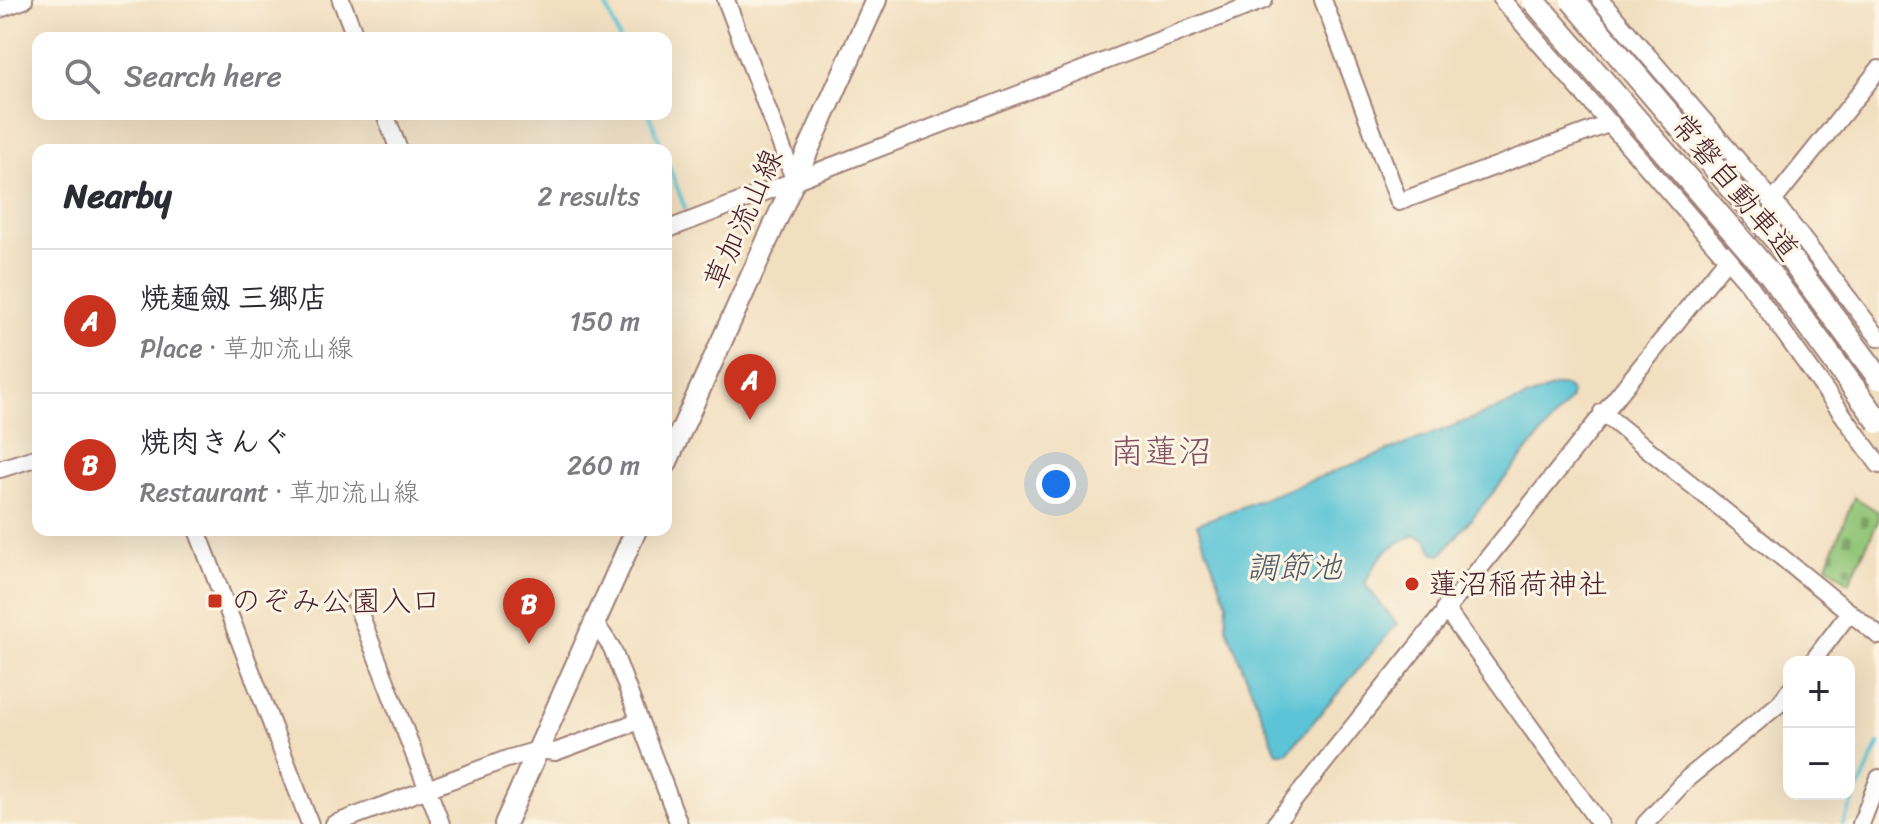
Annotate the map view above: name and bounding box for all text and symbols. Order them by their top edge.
search box [32,32,672,120]
text: Search here [124,49,282,103]
icon: search [60,54,104,98]
street label: 常磐自動車道 [1656,101,1814,273]
street label: 草加流山線 [688,140,798,298]
text: Nearby [64,166,172,226]
text: 2 results [538,173,640,219]
text: 焼麺劔 三郷店 [140,271,328,325]
text: A [81,298,99,344]
text: 150 m [570,298,640,344]
text: Place · 草加流山線 [140,325,353,371]
pin: A [724,354,776,420]
text: 焼肉きんぐ [140,415,290,469]
district label: 南蓮沼 [1110,422,1212,482]
text: B [82,442,98,488]
text: 260 m [567,442,640,488]
your location [1036,464,1076,504]
text: Restaurant · 草加流山線 [140,469,419,515]
water label: 調節池 [1246,539,1343,596]
place label: 蓮沼稲荷神社 [1428,557,1608,611]
place label: のぞみ公園入口 [231,574,441,628]
marker: 蓮沼稲荷神社 [1403,575,1421,593]
pin: B [503,578,555,644]
marker: のぞみ公園入口 [206,592,224,610]
map controls [1783,656,1855,800]
button: + [1783,656,1855,728]
button: − [1783,728,1855,800]

